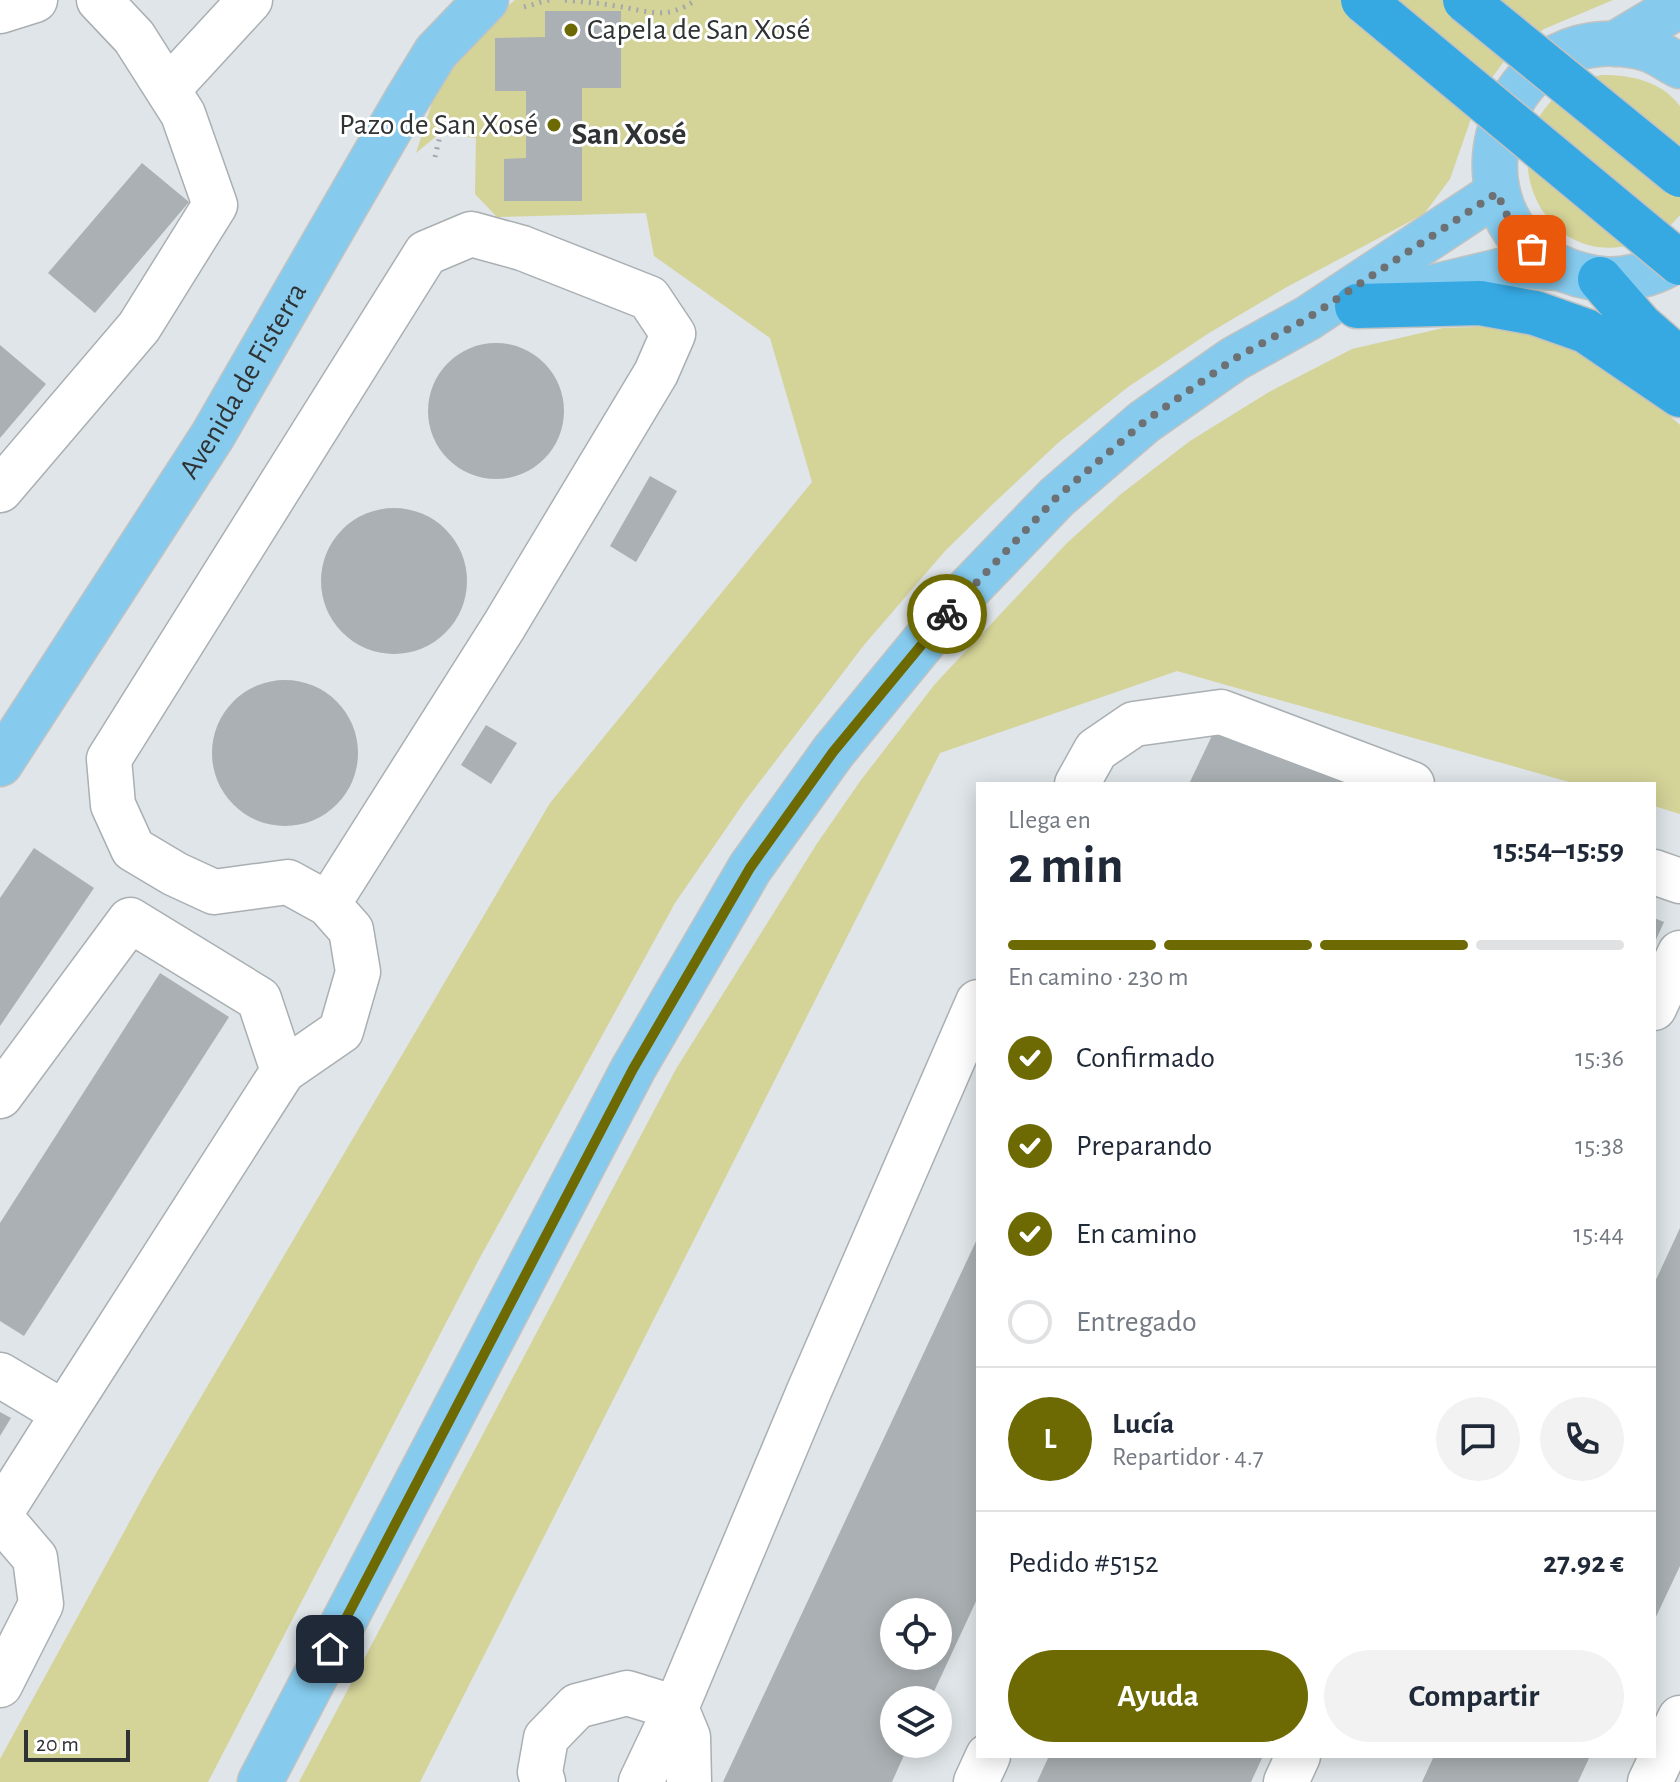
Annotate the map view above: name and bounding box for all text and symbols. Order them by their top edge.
place label: Capela de San Xosé [587,15,810,45]
marker: Capela de San Xosé [562,21,580,39]
place label: Pazo de San Xosé [339,110,538,140]
marker: Pazo de San Xosé [545,116,563,134]
district label: San Xosé [572,118,686,150]
pin [1498,215,1566,283]
icon: bag [1510,227,1554,271]
street label: Avenida de Fisterra [174,278,313,484]
courier [907,574,987,654]
icon: bike [925,592,969,636]
text: Llega en [1008,807,1091,833]
text: 15:54–15:59 [1493,835,1624,865]
text: 2 min [1008,840,1123,892]
text: En camino · 230 m [1008,964,1189,990]
icon: check [1008,1036,1052,1080]
text: Confirmado [1076,1043,1215,1073]
text: 15:36 [1575,1045,1624,1071]
icon: check [1008,1124,1052,1168]
text: Preparando [1076,1131,1212,1161]
text: 15:38 [1575,1133,1624,1159]
icon: check [1008,1212,1052,1256]
text: En camino [1076,1219,1197,1249]
text: 15:44 [1573,1221,1624,1247]
text: Entregado [1076,1307,1197,1337]
button: chat [1436,1397,1520,1481]
button: phone [1540,1397,1624,1481]
text: Lucía [1112,1409,1174,1439]
text: L [1044,1424,1057,1454]
text: Repartidor · 4.7 [1112,1444,1264,1470]
text: Pedido #5152 [1008,1548,1159,1578]
text: 27.92 € [1543,1548,1624,1578]
map controls [880,1598,952,1758]
button: locate [880,1598,952,1670]
pin [296,1615,364,1683]
icon: home [308,1627,352,1671]
button: Ayuda [1008,1650,1308,1742]
button: Compartir [1324,1650,1624,1742]
button: layers [880,1686,952,1758]
scale bar [24,1726,130,1762]
text: 20 m [36,1733,79,1755]

